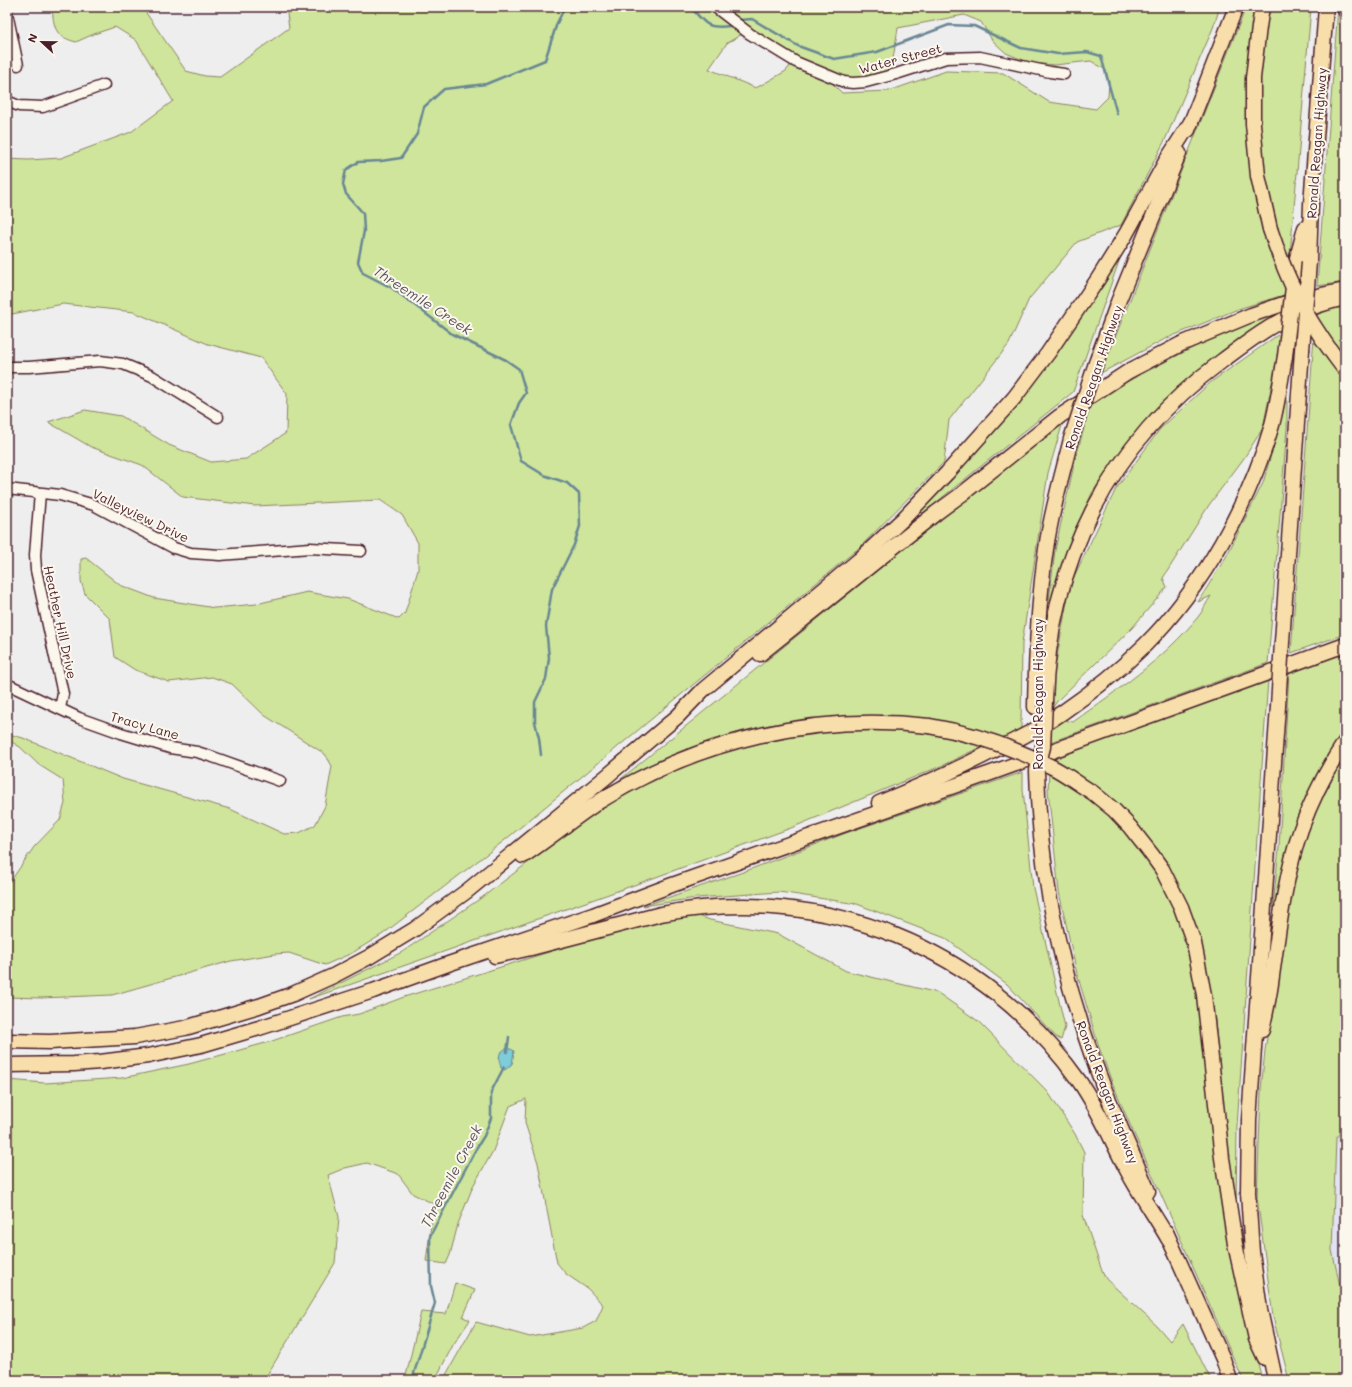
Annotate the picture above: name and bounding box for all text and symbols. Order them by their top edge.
north arrow [22,22,62,62]
text: N [24,31,41,45]
street label: Water Street [857,39,944,77]
street label: Ronald Reagan Highway [1302,67,1330,219]
water label: Threemile Creek [370,261,476,339]
street label: Ronald Reagan Highway [1060,302,1126,451]
street label: Valleyview Drive [90,484,192,546]
street label: Heather Hill Drive [41,564,81,680]
street label: Ronald Reagan Highway [1029,618,1046,770]
street label: Tracy Lane [109,707,181,743]
street label: Ronald Reagan Highway [1073,1018,1143,1166]
water label: Threemile Creek [416,1121,486,1231]

